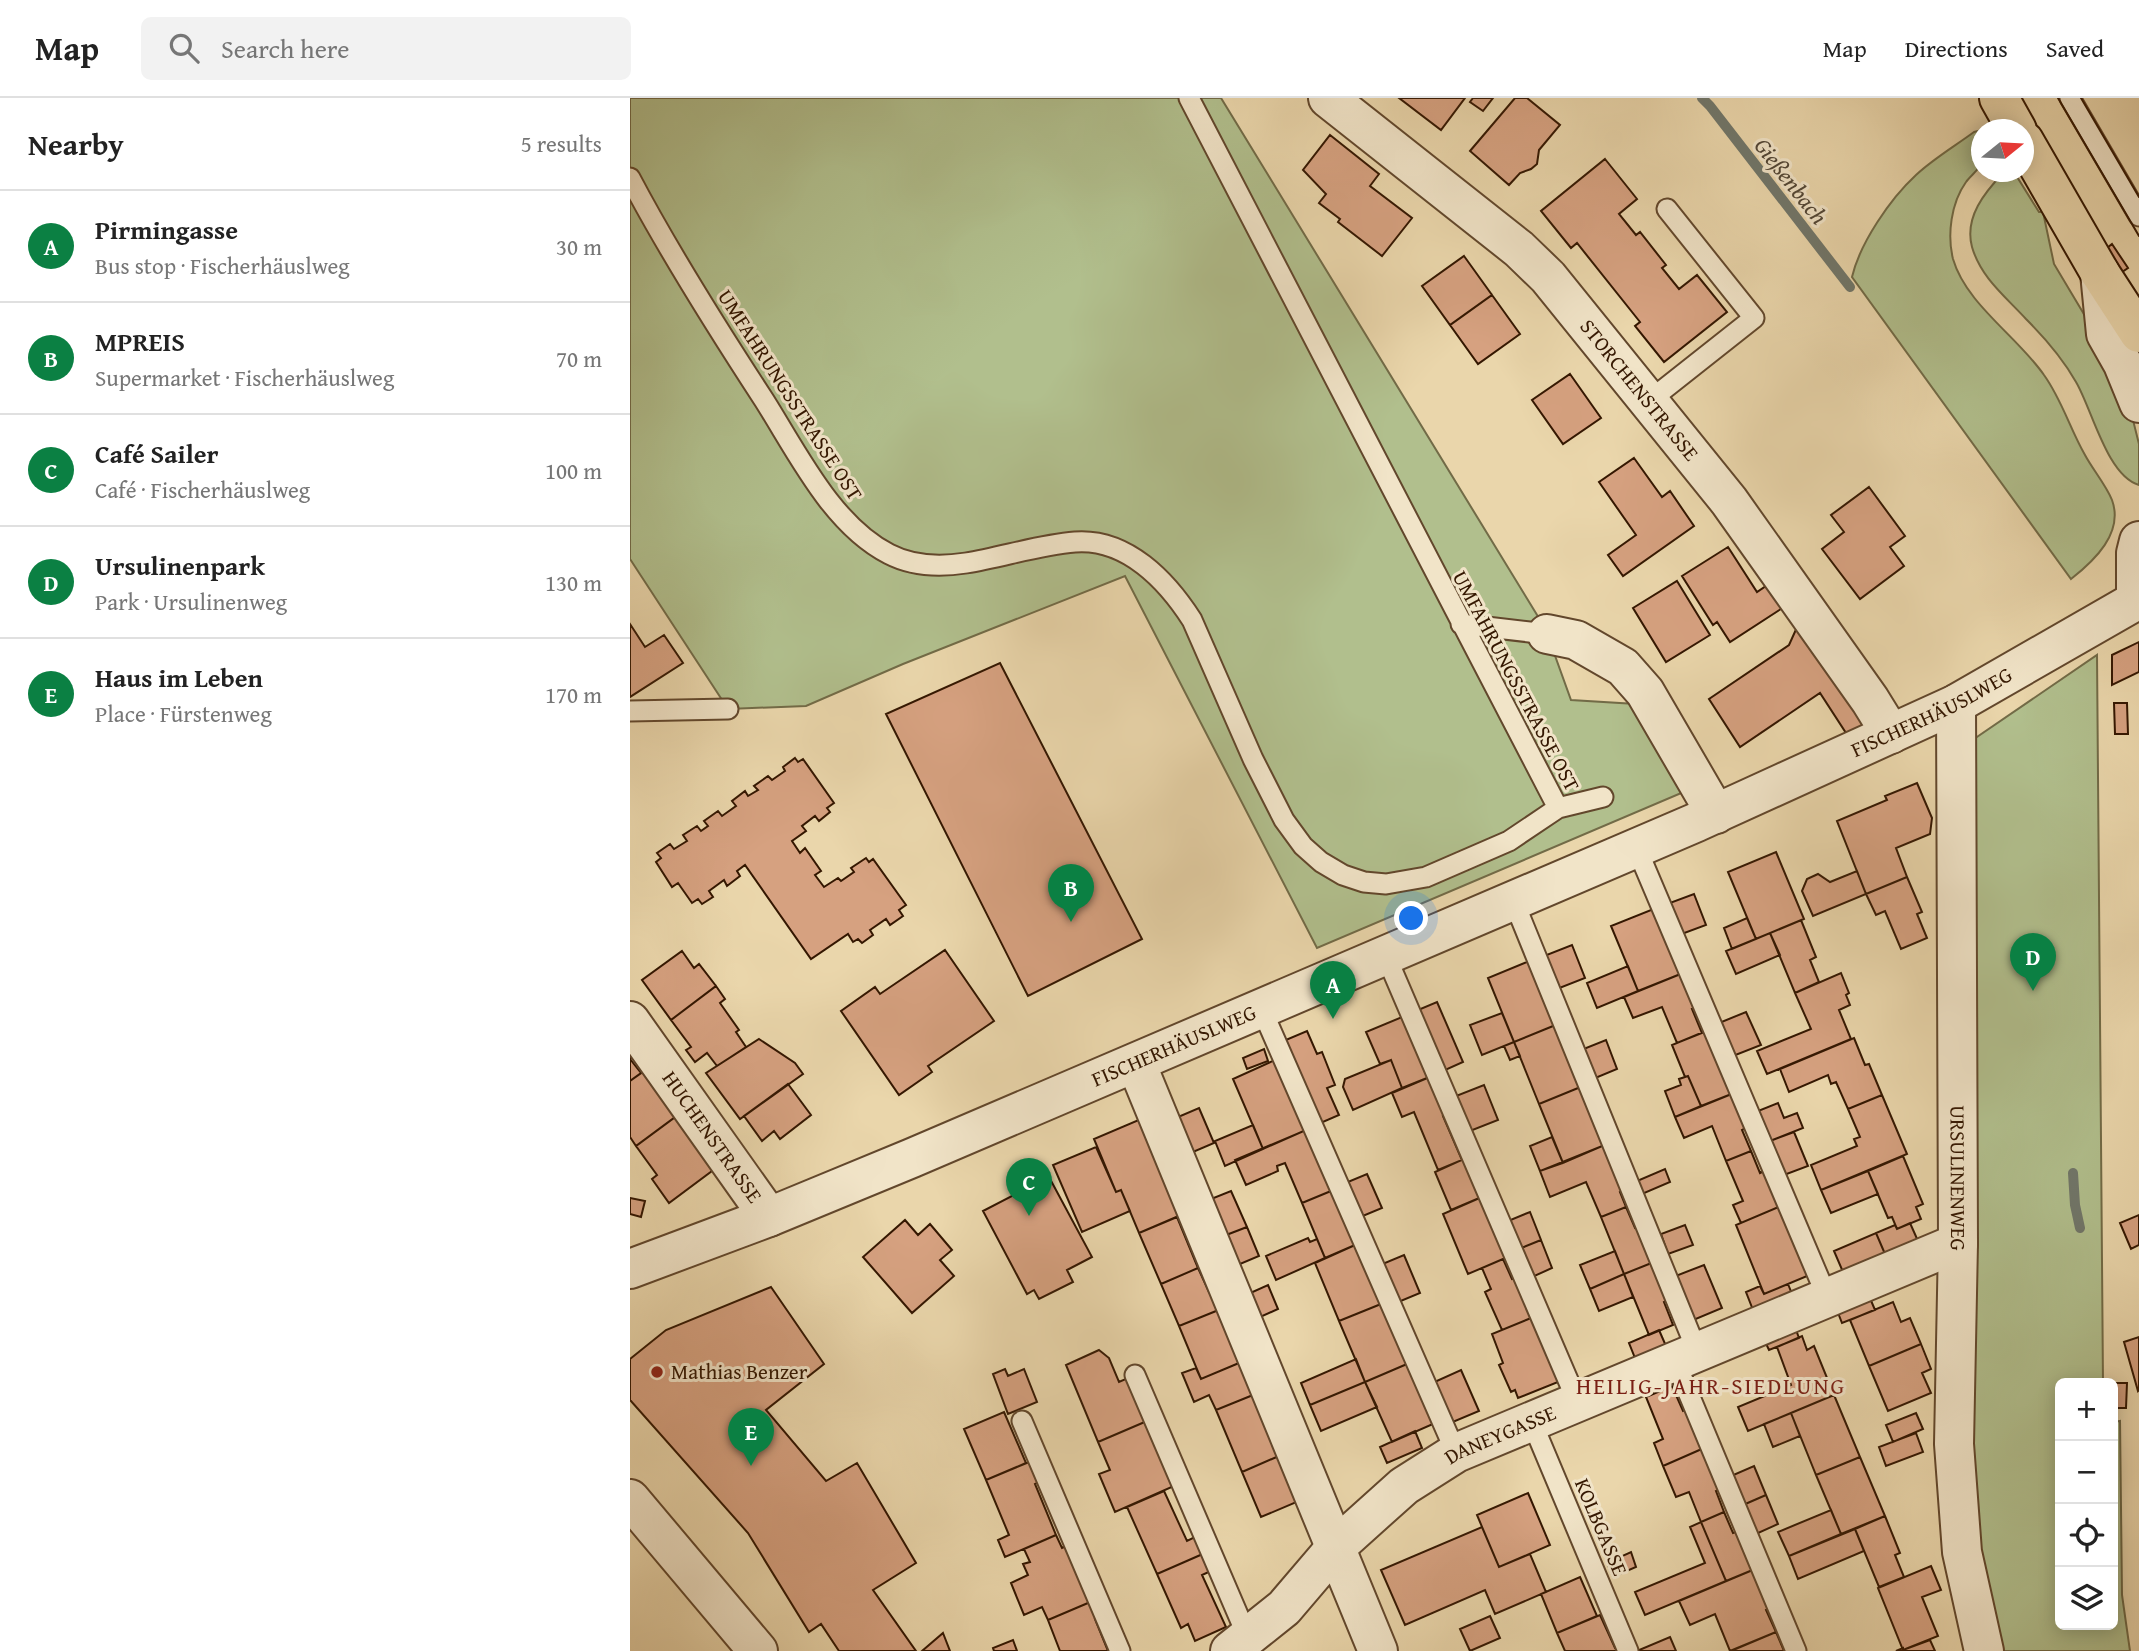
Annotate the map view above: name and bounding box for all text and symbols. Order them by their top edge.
search box [141,17,631,80]
text: Map [35,24,99,72]
icon: search [165,29,203,67]
text: Search here [221,29,349,68]
text: Map [1823,31,1867,66]
text: Directions [1905,31,2008,66]
text: Saved [2046,31,2104,66]
north arrow [1971,119,2034,182]
text: Nearby [28,122,124,166]
text: 5 results [521,127,602,160]
water label: Gießenbach [1747,130,1836,231]
text: Pirmingasse [95,210,238,249]
text: A [44,230,58,263]
text: 30 m [556,230,602,263]
text: Bus stop · Fischerhäuslweg [95,249,350,282]
street label: UMFAHRUNGSSTRASSE OST [710,283,871,507]
street label: STORCHENSTRASSE [1573,312,1707,468]
text: MPREIS [95,322,185,361]
text: B [44,342,58,375]
text: 70 m [556,342,602,375]
text: Supermarket · Fischerhäuslweg [95,361,394,394]
text: Café Sailer [95,434,218,473]
text: C [44,454,58,487]
text: 100 m [545,454,602,487]
text: Café · Fischerhäuslweg [95,473,310,506]
text: Ursulinenpark [95,546,265,585]
street label: UMFAHRUNGSSTRASSE OST [1445,565,1588,797]
text: D [44,566,58,599]
text: 130 m [545,566,602,599]
text: Park · Ursulinenweg [95,585,287,618]
text: Haus im Leben [95,658,263,697]
street label: FISCHERHÄUSLWEG [1846,659,2018,765]
text: E [45,678,57,711]
text: 170 m [545,678,602,711]
text: Place · Fürstenweg [95,697,272,730]
pin: B [1048,864,1094,922]
your location [1394,901,1428,935]
pin: D [2010,933,2056,991]
pin: A [1310,961,1356,1019]
street label: FISCHERHÄUSLWEG [1087,996,1261,1094]
street label: HUCHENSTRASSE [655,1064,770,1209]
street label: URSULINENWEG [1942,1105,1974,1251]
pin: C [1006,1158,1052,1216]
place label: Mathias Benzer [671,1356,808,1387]
marker: Mathias Benzer [649,1364,665,1380]
district label: HEILIG-JAHR-SIEDLUNG [1576,1369,1846,1402]
map controls [2055,1378,2118,1630]
button: + [2055,1378,2118,1441]
street label: DANEYGASSE [1438,1397,1561,1472]
pin: E [728,1408,774,1466]
button: − [2055,1441,2118,1504]
street label: KOLBGASSE [1567,1473,1636,1581]
button: locate [2055,1504,2118,1567]
button: layers [2055,1567,2118,1630]

